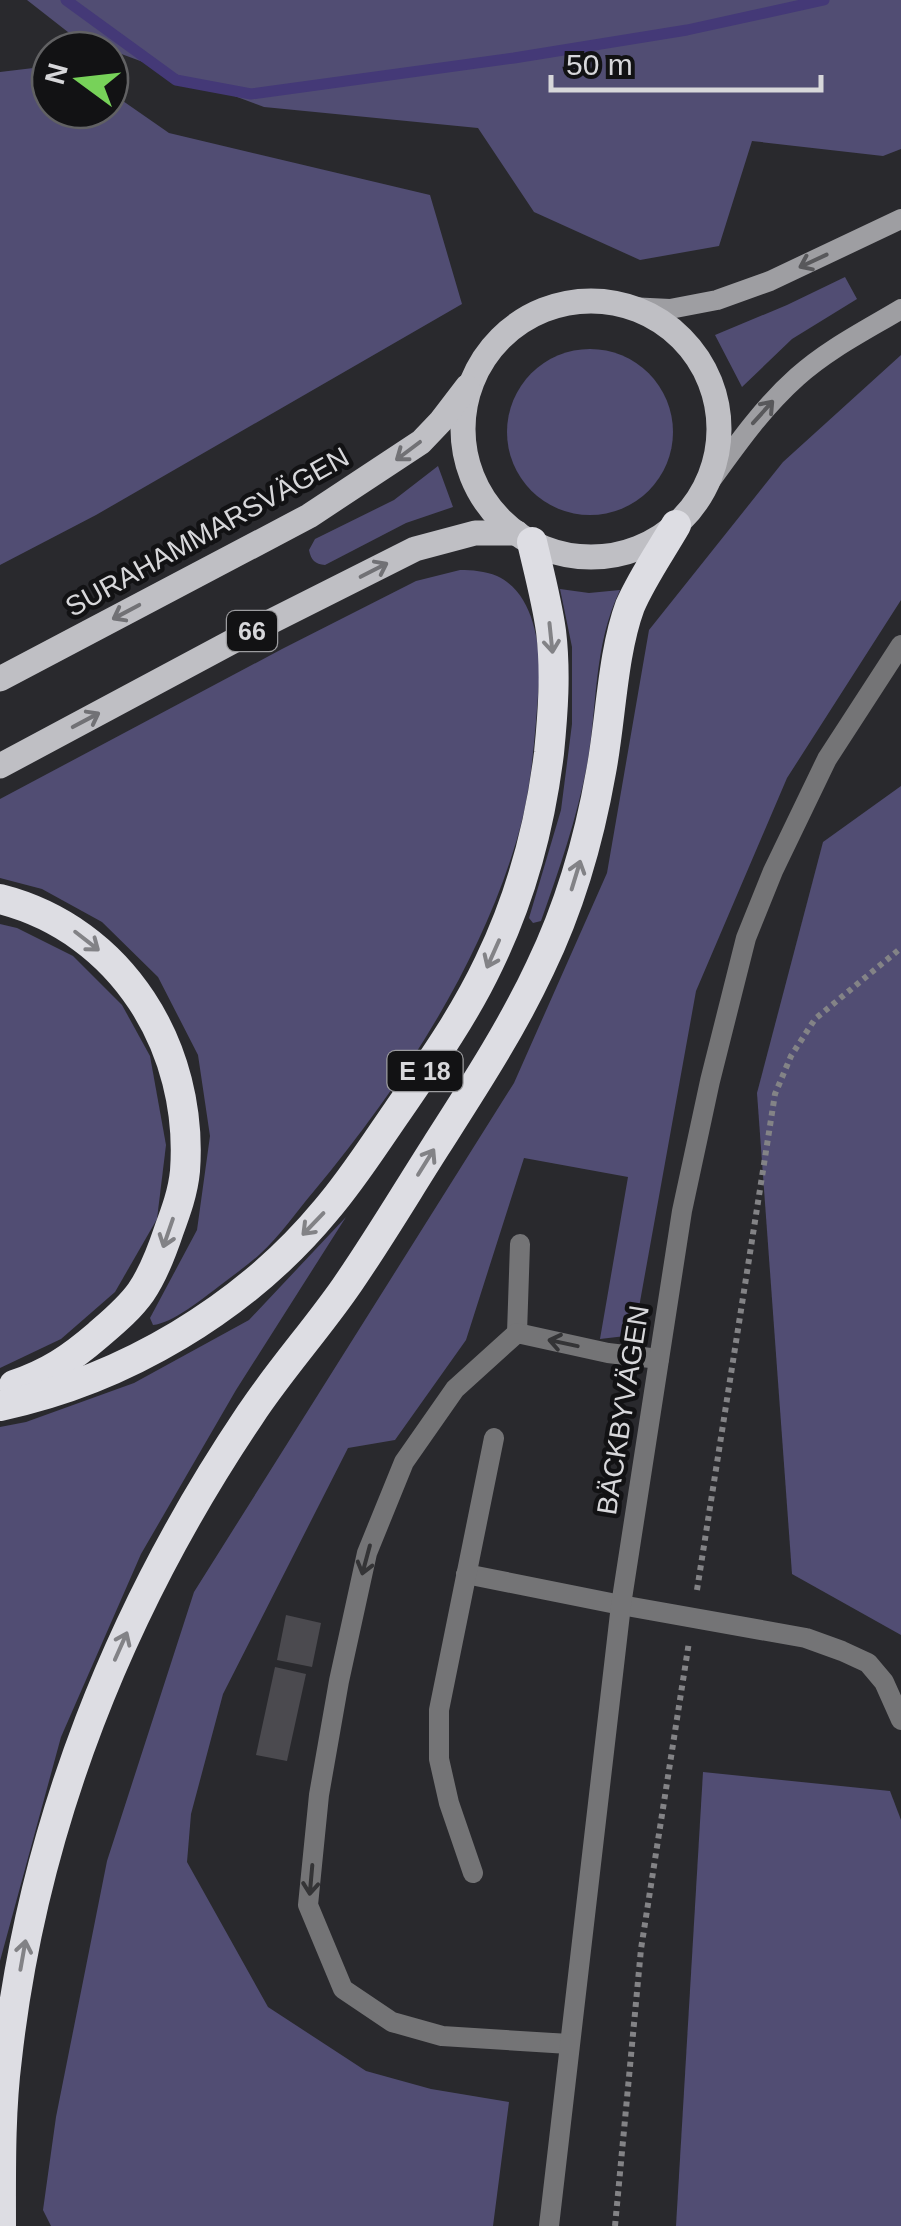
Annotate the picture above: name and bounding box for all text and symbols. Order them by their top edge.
north arrow [30,30,130,130]
scale bar [551,30,821,92]
text: 50 m [566,48,633,81]
text: N [39,60,74,87]
one-way arrow [798,253,829,271]
one-way arrow [751,400,774,425]
one-way arrow [395,440,422,461]
street label: SURAHAMMARSVÄGEN [60,441,354,623]
one-way arrow [359,560,388,579]
one-way arrow [112,603,142,622]
road number: 66 [227,611,277,651]
one-way arrow [542,621,561,654]
one-way arrow [71,710,100,729]
one-way arrow [568,860,586,891]
one-way arrow [73,930,100,951]
one-way arrow [483,938,501,969]
road number: E 18 [388,1051,462,1091]
one-way arrow [416,1148,437,1177]
one-way arrow [302,1211,326,1235]
one-way arrow [157,1217,175,1249]
street label: BÄCKBYVÄGEN [591,1303,655,1517]
one-way arrow [548,1333,580,1351]
one-way arrow [356,1544,374,1575]
one-way arrow [113,1631,131,1662]
one-way arrow [301,1863,320,1895]
one-way arrow [14,1939,33,1972]

